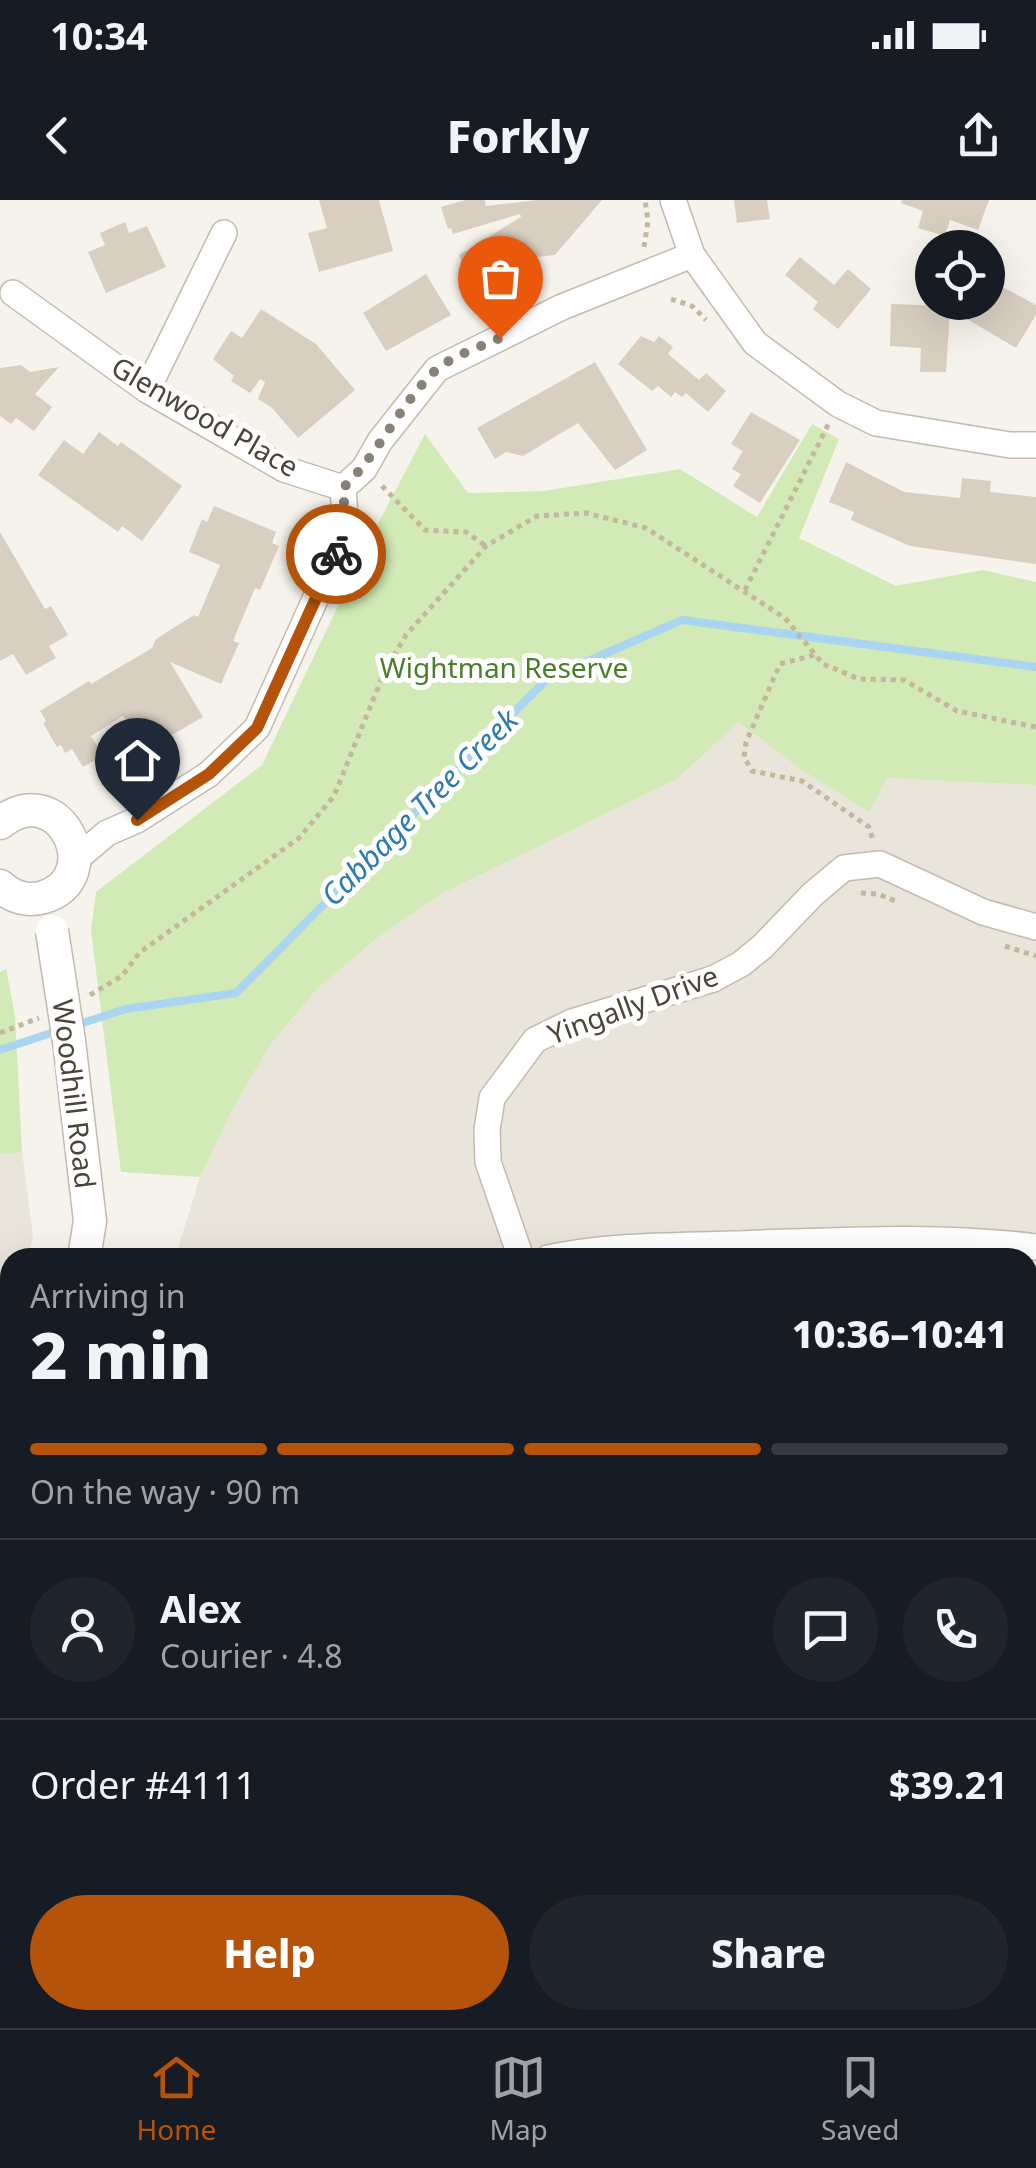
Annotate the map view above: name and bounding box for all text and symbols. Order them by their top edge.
text: 10:34 [50,9,148,61]
text: Forkly [447,105,589,166]
icon: back [30,108,85,163]
icon: share [951,108,1006,163]
map controls [915,230,1005,320]
button: locate [915,230,1005,320]
pin [458,236,543,339]
icon: bag [473,251,528,306]
street label: Glenwood Place [105,347,306,485]
courier [286,504,386,604]
icon: bike [309,527,364,582]
park label: Wightman Reserve [380,648,628,686]
water label: Cabbage Tree Creek [311,699,527,914]
pin [95,718,180,821]
icon: home [110,733,165,788]
street label: Yingally Drive [542,956,723,1052]
street label: Woodhill Road [45,997,105,1191]
text: Arriving in [30,1274,185,1317]
text: 10:36–10:41 [792,1307,1008,1359]
text: 2 min [30,1310,212,1398]
text: On the way · 90 m [30,1470,300,1513]
button: person [30,1577,135,1682]
button: chat [773,1577,878,1682]
button: phone [903,1577,1008,1682]
text: Alex [160,1582,242,1634]
text: Courier · 4.8 [160,1634,343,1677]
text: Order #4111 [30,1758,256,1810]
text: $39.21 [889,1758,1008,1810]
button: Help [30,1895,509,2010]
button: Share [529,1895,1008,2010]
tab: Home [137,2050,216,2148]
tab: Map [490,2050,548,2148]
tab: Saved [821,2050,899,2148]

